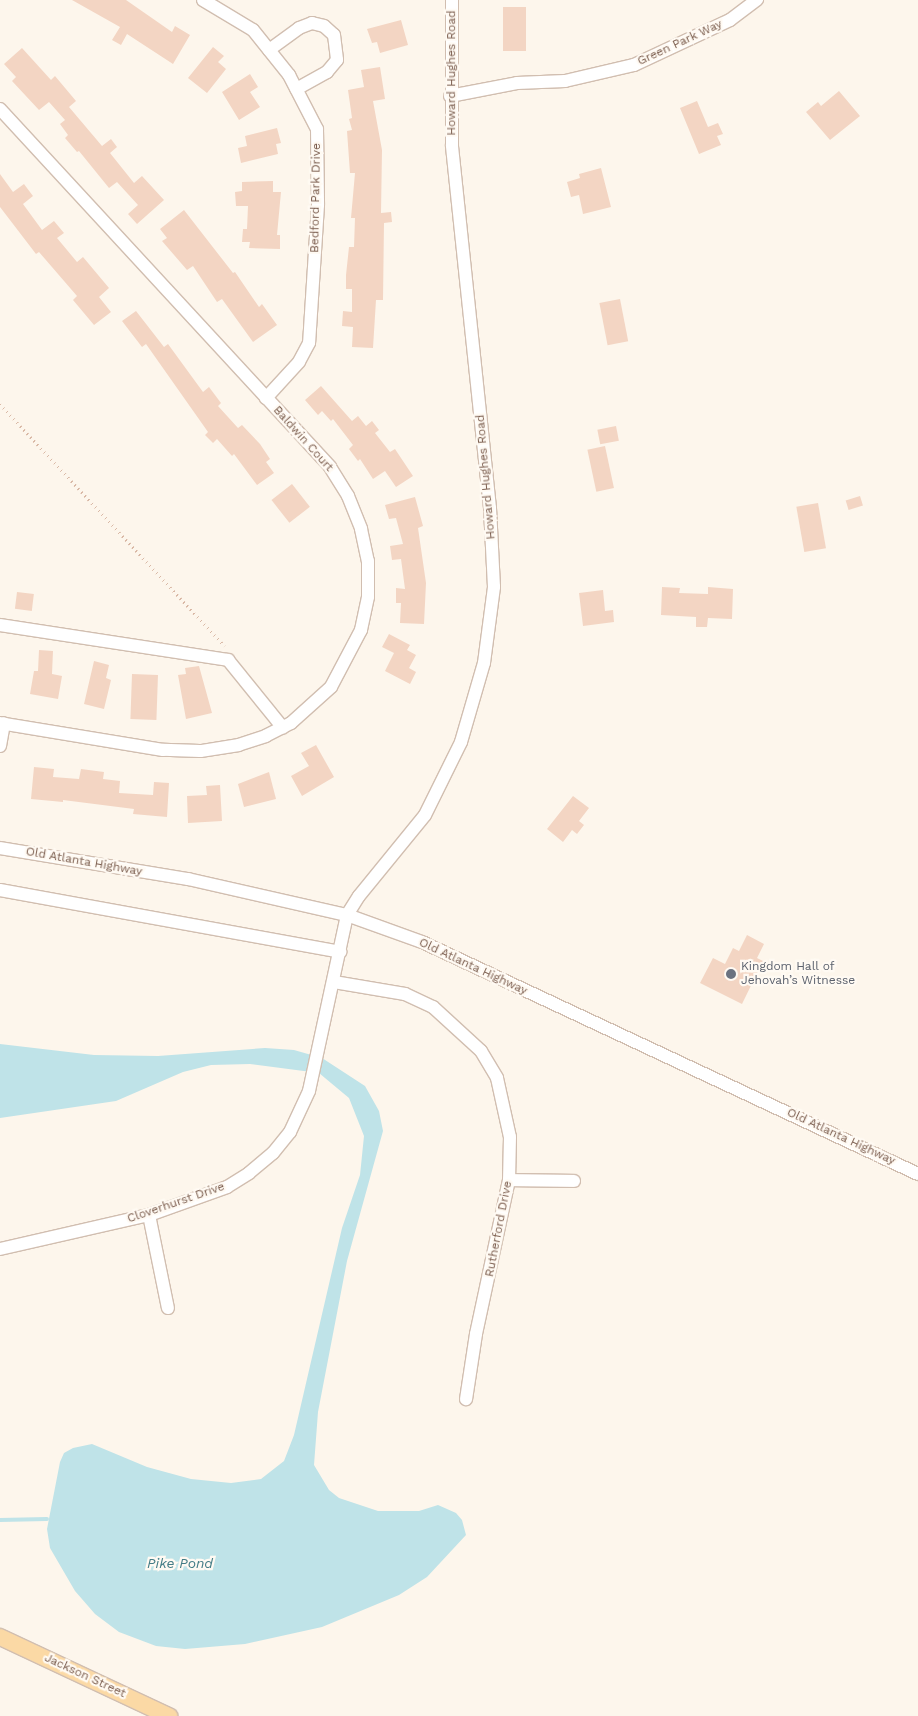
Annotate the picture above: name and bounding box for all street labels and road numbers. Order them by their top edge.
street label: Howard Hughes Road [445,10,459,136]
street label: Green Park Way [635,17,725,69]
street label: Bedford Park Drive [308,143,324,253]
street label: Baldwin Court [270,403,336,475]
street label: Howard Hughes Road [473,414,499,540]
street label: Old Atlanta Highway [24,845,144,879]
street label: Old Atlanta Highway [416,935,530,999]
street label: Old Atlanta Highway [784,1105,898,1169]
street label: Cloverhurst Drive [125,1180,227,1226]
street label: Rutherford Drive [483,1180,515,1278]
street label: Jackson Street [42,1651,128,1701]

